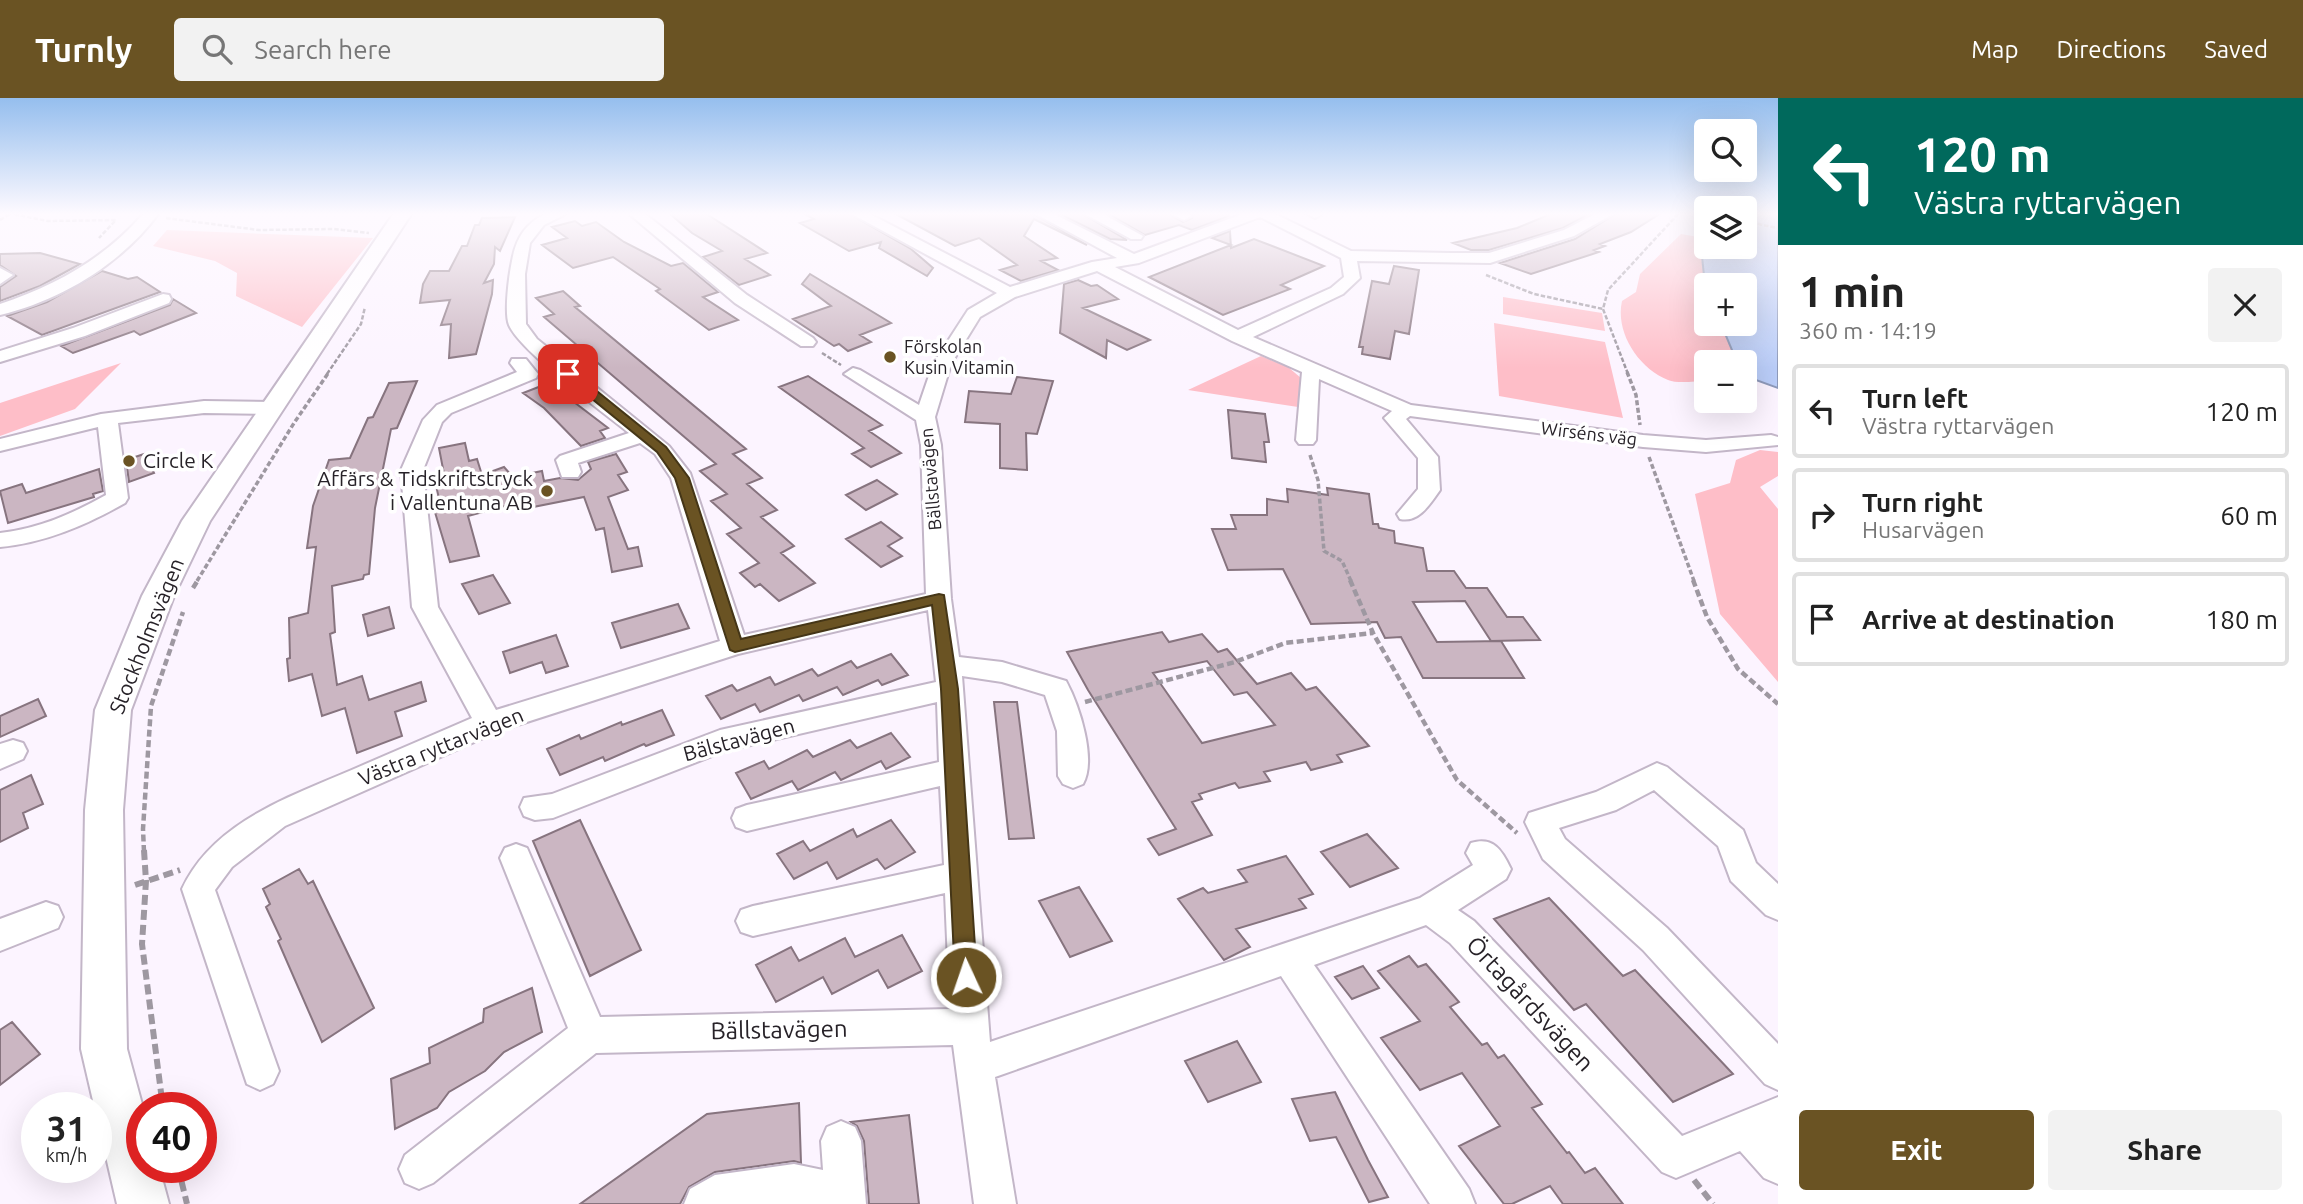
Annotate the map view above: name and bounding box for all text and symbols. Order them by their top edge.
search box [174,18,664,81]
icon: search [198,30,236,68]
text: Turnly [35,31,132,68]
text: Search here [254,35,392,64]
text: Map [1971,36,2018,63]
text: Directions [2056,36,2166,63]
text: Saved [2204,36,2268,63]
map controls [1694,119,1757,413]
button: search [1694,119,1757,182]
icon: left [1799,126,1890,217]
text: 120 m [1914,126,2051,181]
text: Västra ryttarvägen [1914,184,2182,220]
button: layers [1694,196,1757,259]
text: 1 min [1799,268,1905,315]
button: close [2208,268,2282,342]
button: + [1694,273,1757,336]
text: 360 m · 14:19 [1799,318,1937,343]
place label: Förskolan Kusin Vitamin [904,336,1015,377]
pin [538,344,598,404]
marker: Förskolan Kusin Vitamin [882,349,898,365]
button: − [1694,350,1757,413]
icon: arrive [549,355,587,393]
text: Turn left [1862,384,1968,413]
icon: left [1803,392,1841,430]
text: 120 m [2206,397,2278,426]
text: Västra ryttarvägen [1862,413,2054,438]
street label: Wirséns väg [1540,417,1638,449]
street label: Bällstavägen [916,427,944,531]
place label: Circle K [143,448,214,472]
marker: Circle K [121,453,137,469]
place label: Affärs & Tidskriftstryck i Vallentuna AB [317,466,533,514]
marker: Affärs & Tidskriftstryck i Vallentuna AB [539,483,555,499]
text: Turn right [1862,488,1983,517]
icon: right [1803,496,1841,534]
text: 60 m [2220,501,2278,530]
text: Husarvägen [1862,517,1984,542]
street label: Stockholmsvägen [104,554,188,717]
icon: arrive [1803,600,1841,638]
text: Arrive at destination [1862,605,2115,634]
text: 180 m [2206,605,2278,634]
street label: Västra ryttarvägen [355,702,527,790]
street label: Bälstavägen [680,713,797,765]
street label: Örtagårdsvägen [1461,931,1600,1076]
position arrow [929,940,1003,1014]
street label: Bällstavägen [710,1015,848,1044]
speed limit sign: 40 [126,1092,217,1183]
text: 31 [47,1108,86,1148]
button: Exit [1799,1110,2034,1190]
button: Share [2048,1110,2282,1190]
text: km/h [46,1145,87,1165]

